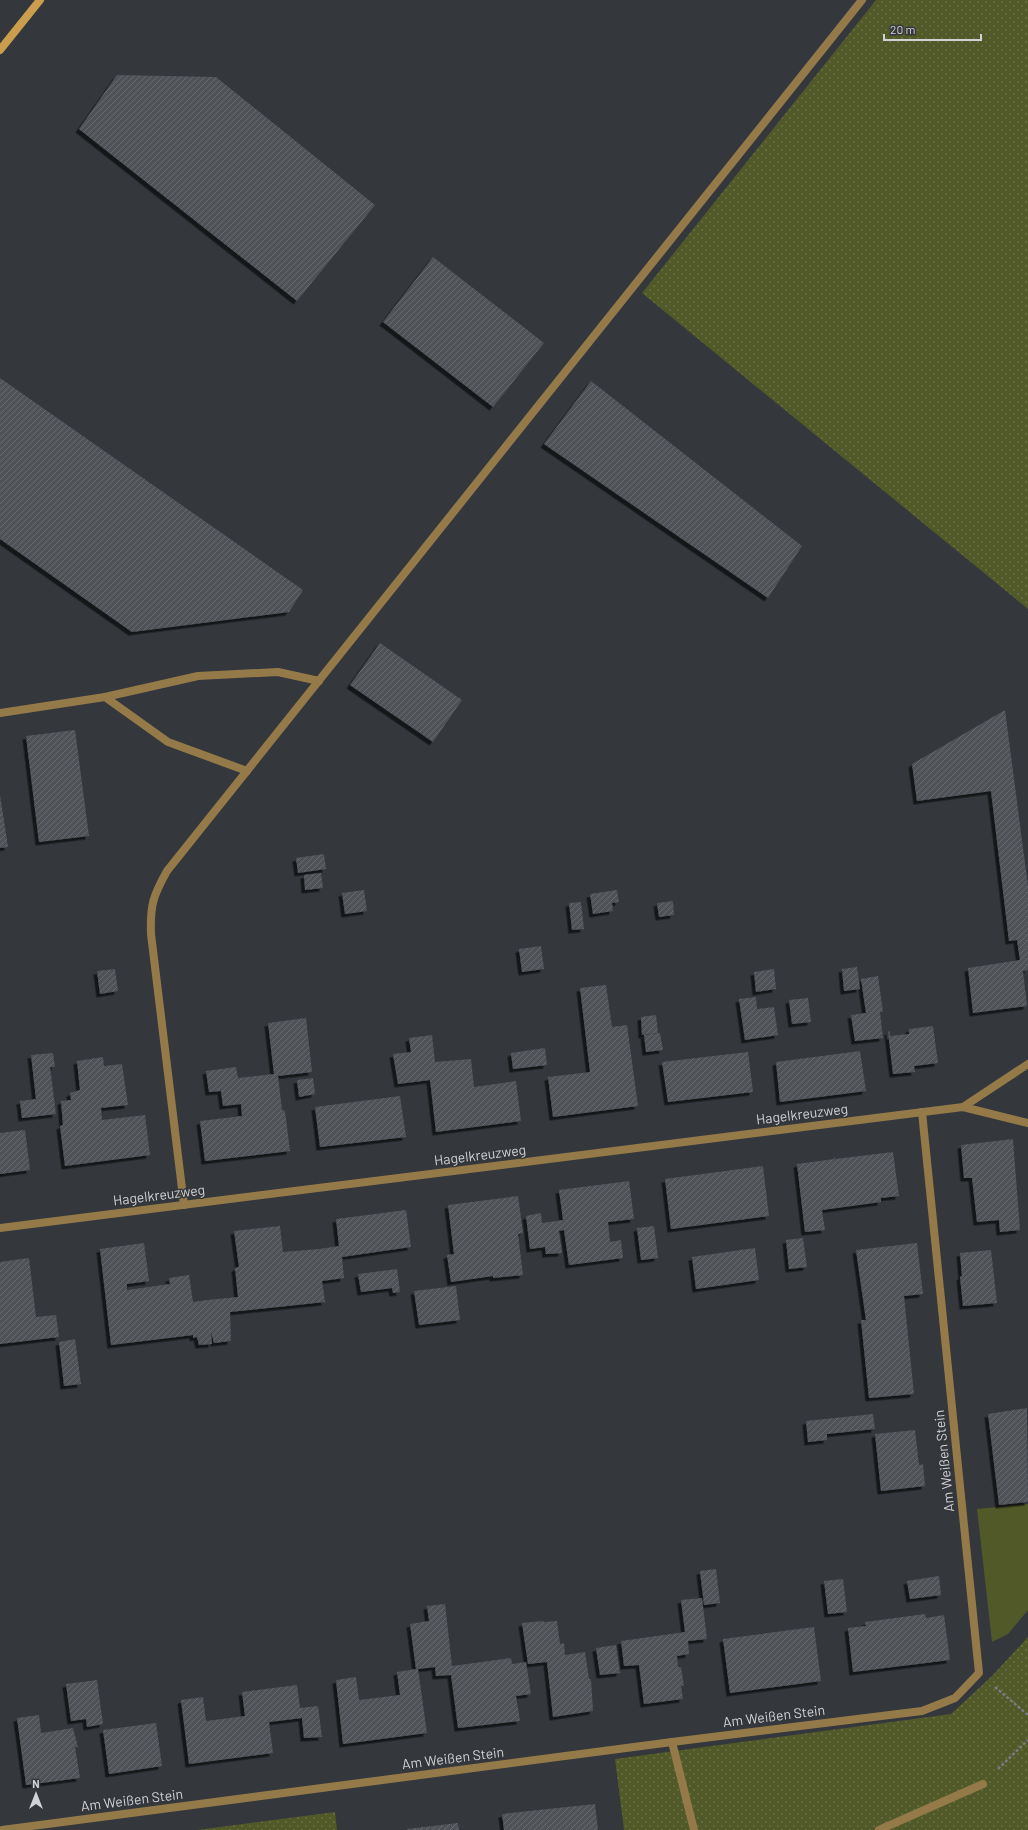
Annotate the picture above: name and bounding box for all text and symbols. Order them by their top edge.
scale bar [884,16,981,42]
text: 20 m [890,22,916,36]
street label: Hagelkreuzweg [755,1099,849,1128]
street label: Hagelkreuzweg [433,1140,527,1169]
street label: Hagelkreuzweg [112,1180,206,1209]
street label: Am Weißen Stein [930,1409,957,1513]
street label: Am Weißen Stein [722,1701,826,1730]
street label: Am Weißen Stein [401,1743,505,1772]
north arrow [16,1774,56,1814]
text: N [32,1777,40,1790]
street label: Am Weißen Stein [80,1785,184,1814]

